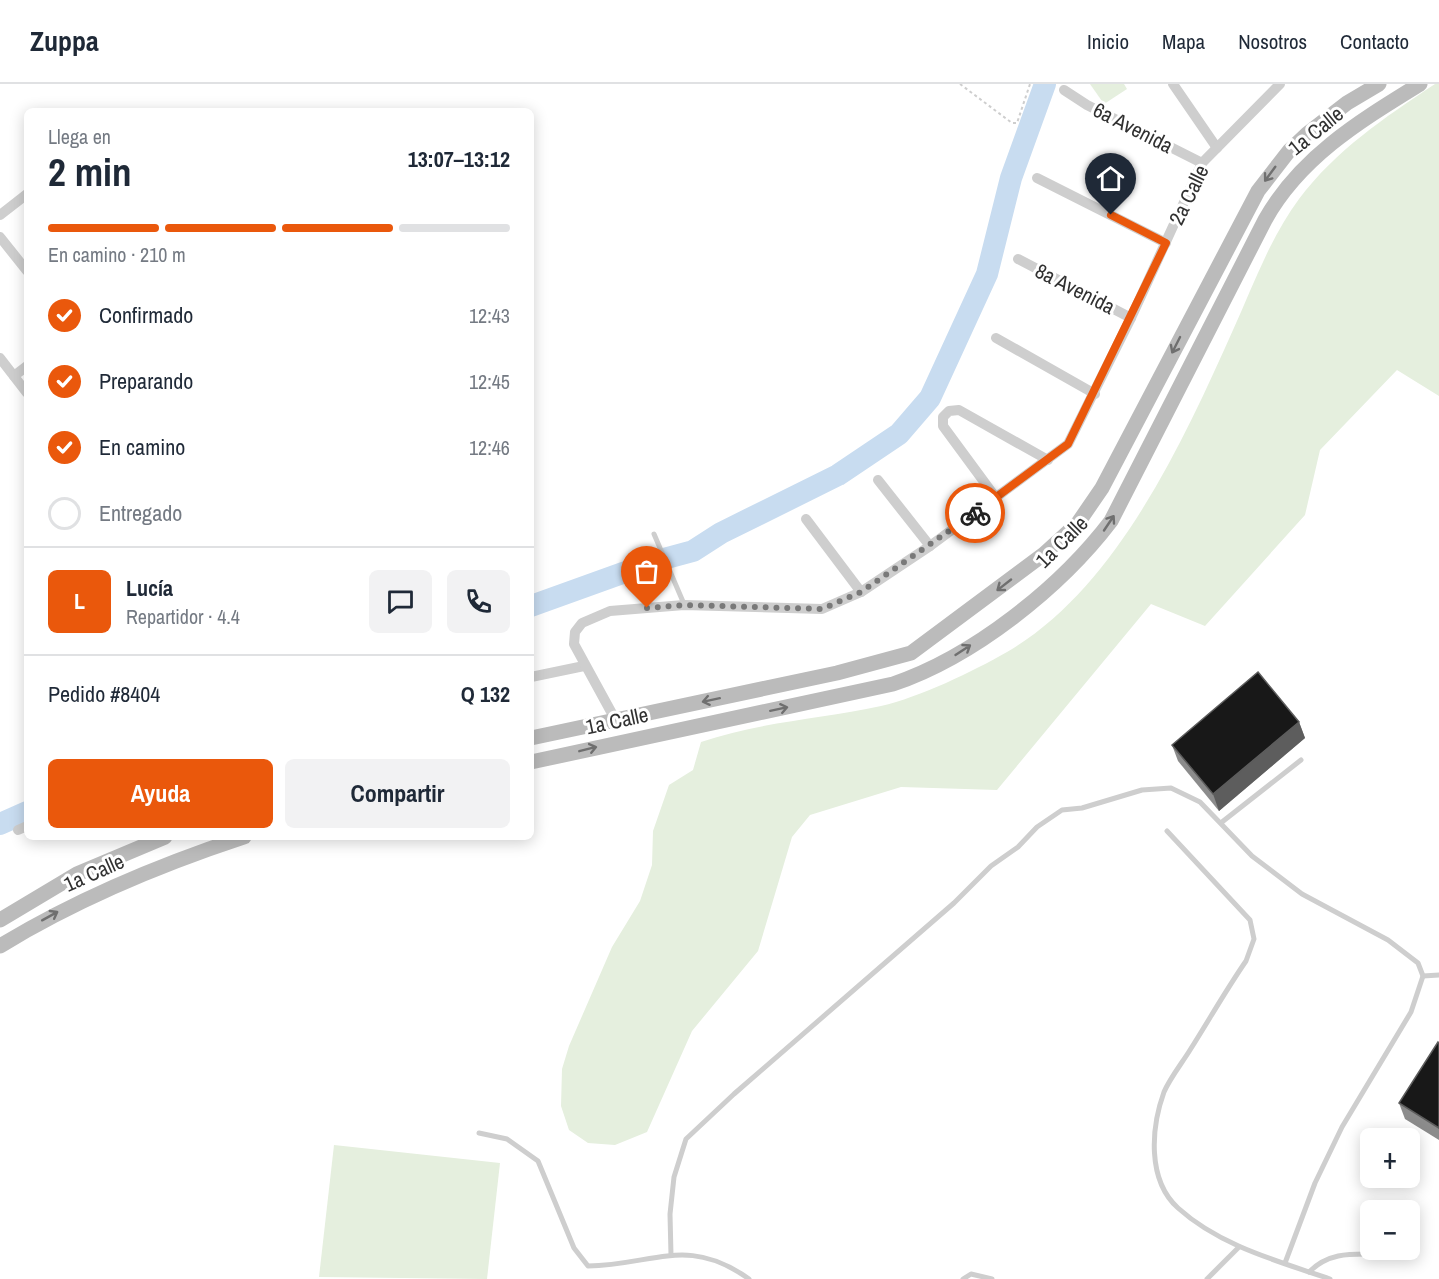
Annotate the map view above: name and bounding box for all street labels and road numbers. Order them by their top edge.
street label: 6a Avenida [1088,95,1178,160]
street label: 1a Calle [1282,99,1349,162]
street label: 2a Calle [1162,160,1215,230]
street label: 8a Avenida [1030,256,1120,321]
street label: 1a Calle [1029,509,1094,574]
street label: 1a Calle [583,700,651,741]
street label: 1a Calle [59,846,129,899]

